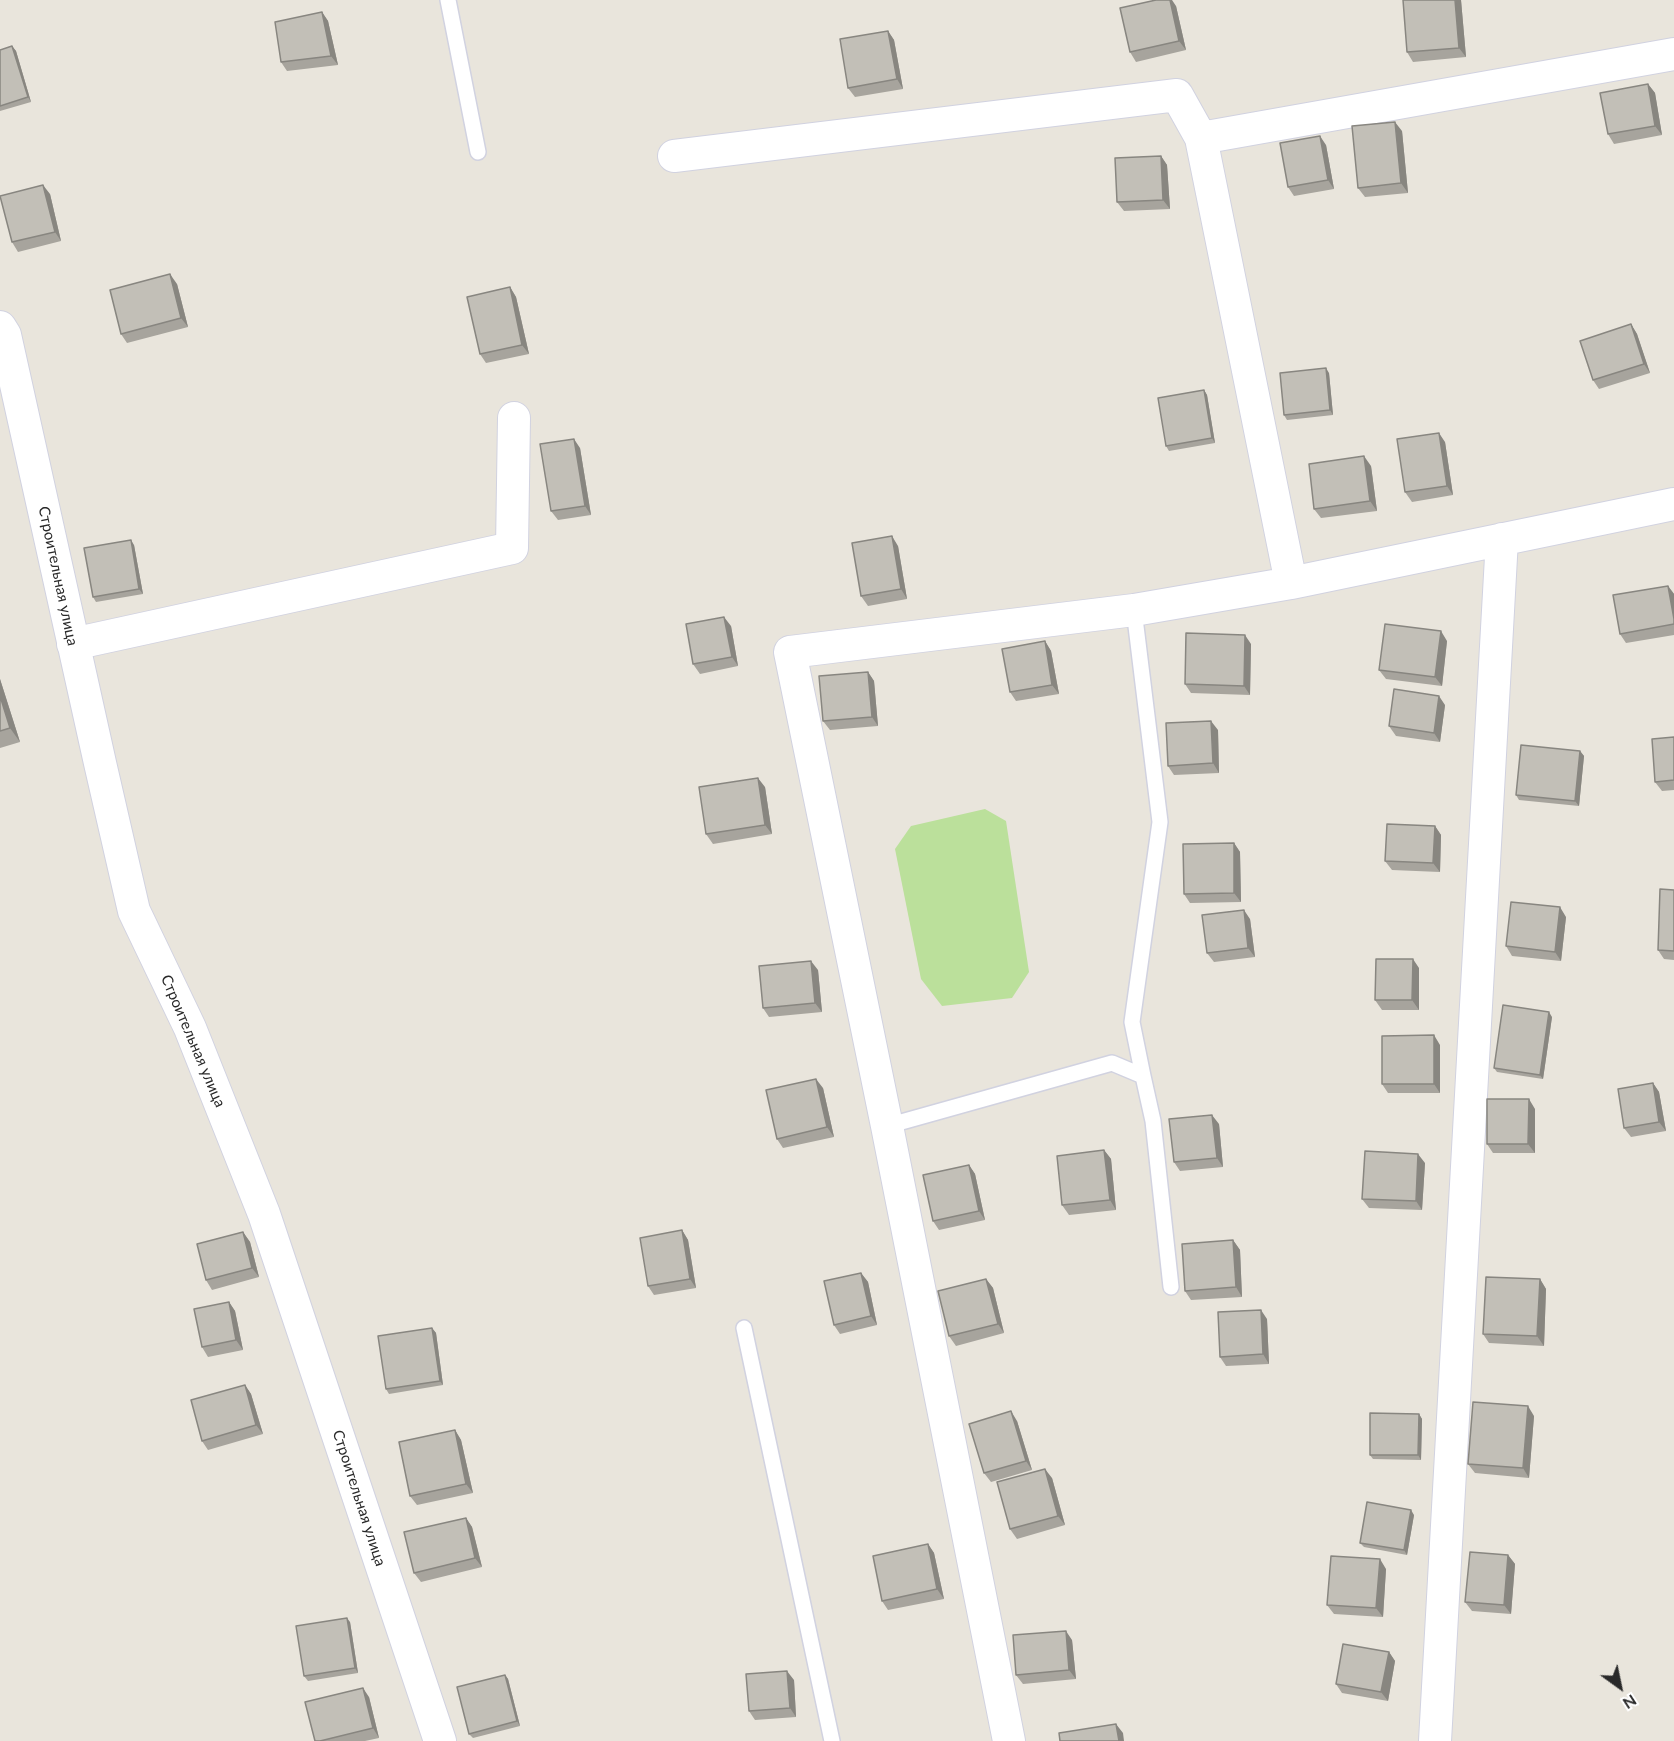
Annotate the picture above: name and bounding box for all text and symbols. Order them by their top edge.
street label: Строительная улица [34,505,82,647]
street label: Строительная улица [157,972,229,1110]
street label: Строительная улица [328,1428,390,1568]
north arrow [1590,1657,1650,1717]
text: N [1620,1691,1640,1714]

